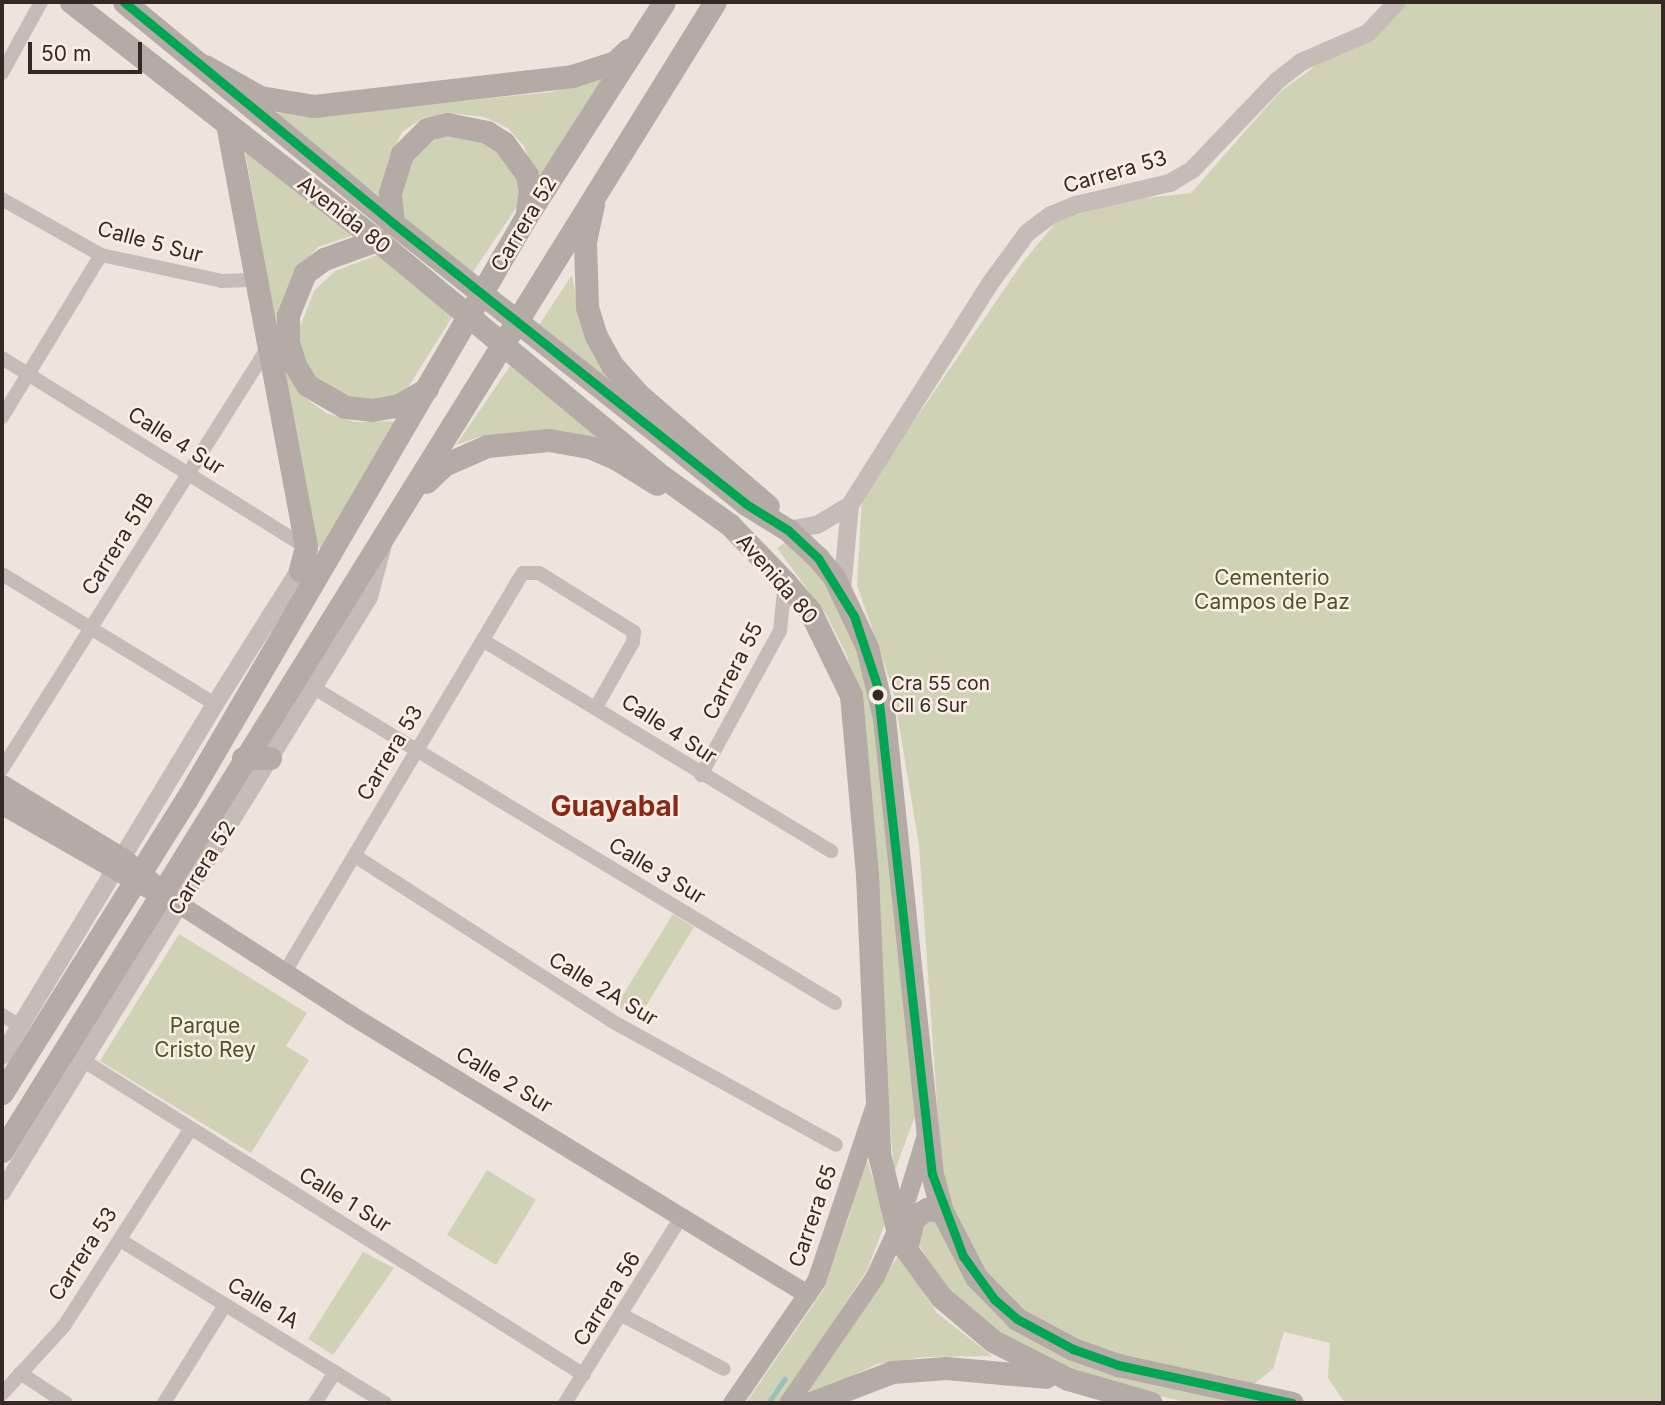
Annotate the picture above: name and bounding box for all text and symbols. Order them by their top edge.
scale bar [32,28,145,72]
text: 50 m [41,41,91,66]
street label: Carrera 53 [1060,145,1170,199]
street label: Avenida 80 [293,171,395,259]
street label: Carrera 52 [486,172,562,276]
street label: Calle 5 Sur [95,216,205,268]
street label: Calle 4 Sur [123,402,229,480]
street label: Carrera 51B [77,488,159,600]
street label: Avenida 80 [731,529,823,629]
park label: Cementerio Campos de Paz [1194,565,1350,615]
street label: Carrera 55 [698,618,768,724]
place label: Cra 55 con Cll 6 Sur [891,673,990,717]
marker: Cra 55 con Cll 6 Sur [871,688,885,702]
street label: Calle 4 Sur [617,689,721,769]
street label: Carrera 53 [352,701,428,805]
district label: Guayabal [551,789,679,823]
street label: Carrera 52 [163,816,241,920]
street label: Calle 3 Sur [604,832,710,910]
street label: Calle 2A Sur [544,947,662,1031]
park label: Parque Cristo Rey [154,1013,256,1063]
street label: Calle 2 Sur [451,1041,557,1119]
street label: Calle 1 Sur [294,1162,396,1238]
street label: Carrera 65 [784,1162,842,1270]
street label: Carrera 53 [43,1202,123,1306]
street label: Carrera 56 [568,1247,646,1351]
street label: Calle 1A [223,1272,303,1334]

